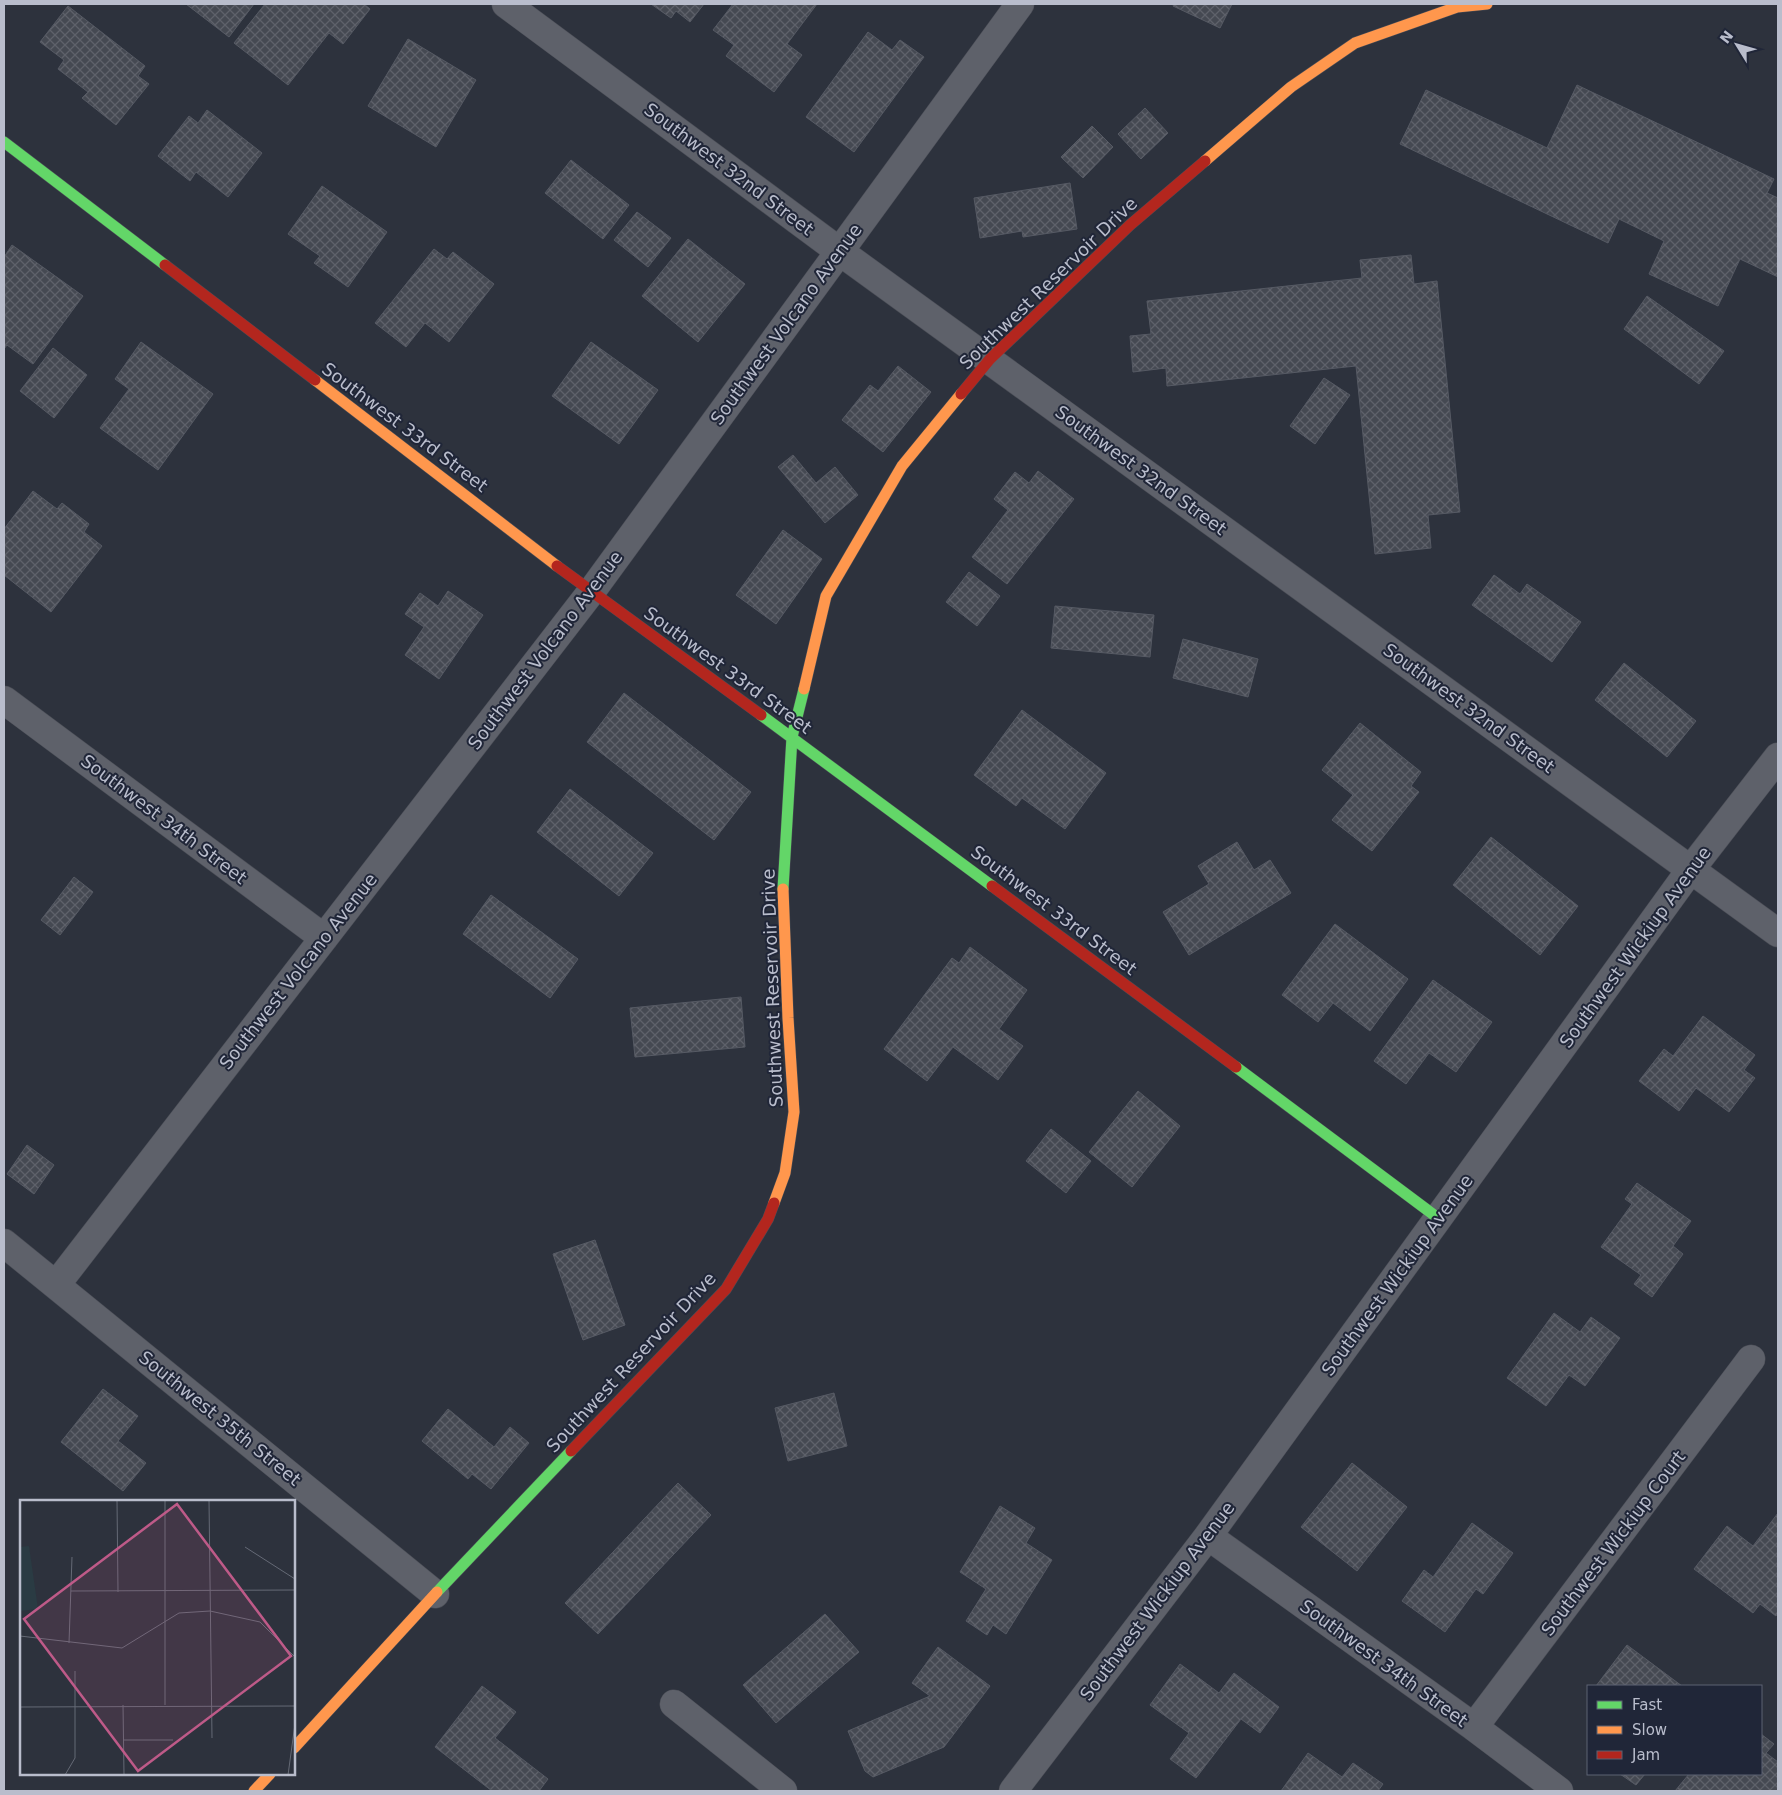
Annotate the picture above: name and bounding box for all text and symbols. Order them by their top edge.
north arrow [1712,20,1762,70]
text: N [1717,28,1737,47]
street label: Southwest 32nd Street [640,99,818,239]
street label: Southwest Reservoir Drive [955,193,1141,373]
street label: Southwest Volcano Avenue [706,219,866,429]
street label: Southwest 33rd Street [318,358,492,496]
street label: Southwest 32nd Street [1051,401,1231,539]
street label: Southwest Volcano Avenue [463,547,627,753]
street label: Southwest 33rd Street [640,602,816,738]
street label: Southwest 32nd Street [1379,639,1559,777]
street label: Southwest 34th Street [77,750,251,888]
street label: Southwest 33rd Street [967,841,1141,979]
street label: Southwest Wickiup Avenue [1555,842,1715,1052]
street label: Southwest Reservoir Drive [757,868,787,1108]
street label: Southwest Volcano Avenue [215,869,381,1073]
street label: Southwest Wickiup Avenue [1317,1170,1477,1380]
street label: Southwest Reservoir Drive [542,1268,720,1456]
street label: Southwest 35th Street [135,1346,305,1490]
street label: Southwest Wickiup Court [1537,1446,1689,1640]
street label: Southwest Wickiup Avenue [1075,1497,1239,1705]
inset map [20,1500,295,1775]
street label: Southwest 34th Street [1296,1595,1472,1731]
legend [1587,1685,1762,1775]
text: Fast [1632,1696,1662,1714]
text: Slow [1632,1721,1667,1739]
text: Jam [1631,1746,1660,1764]

